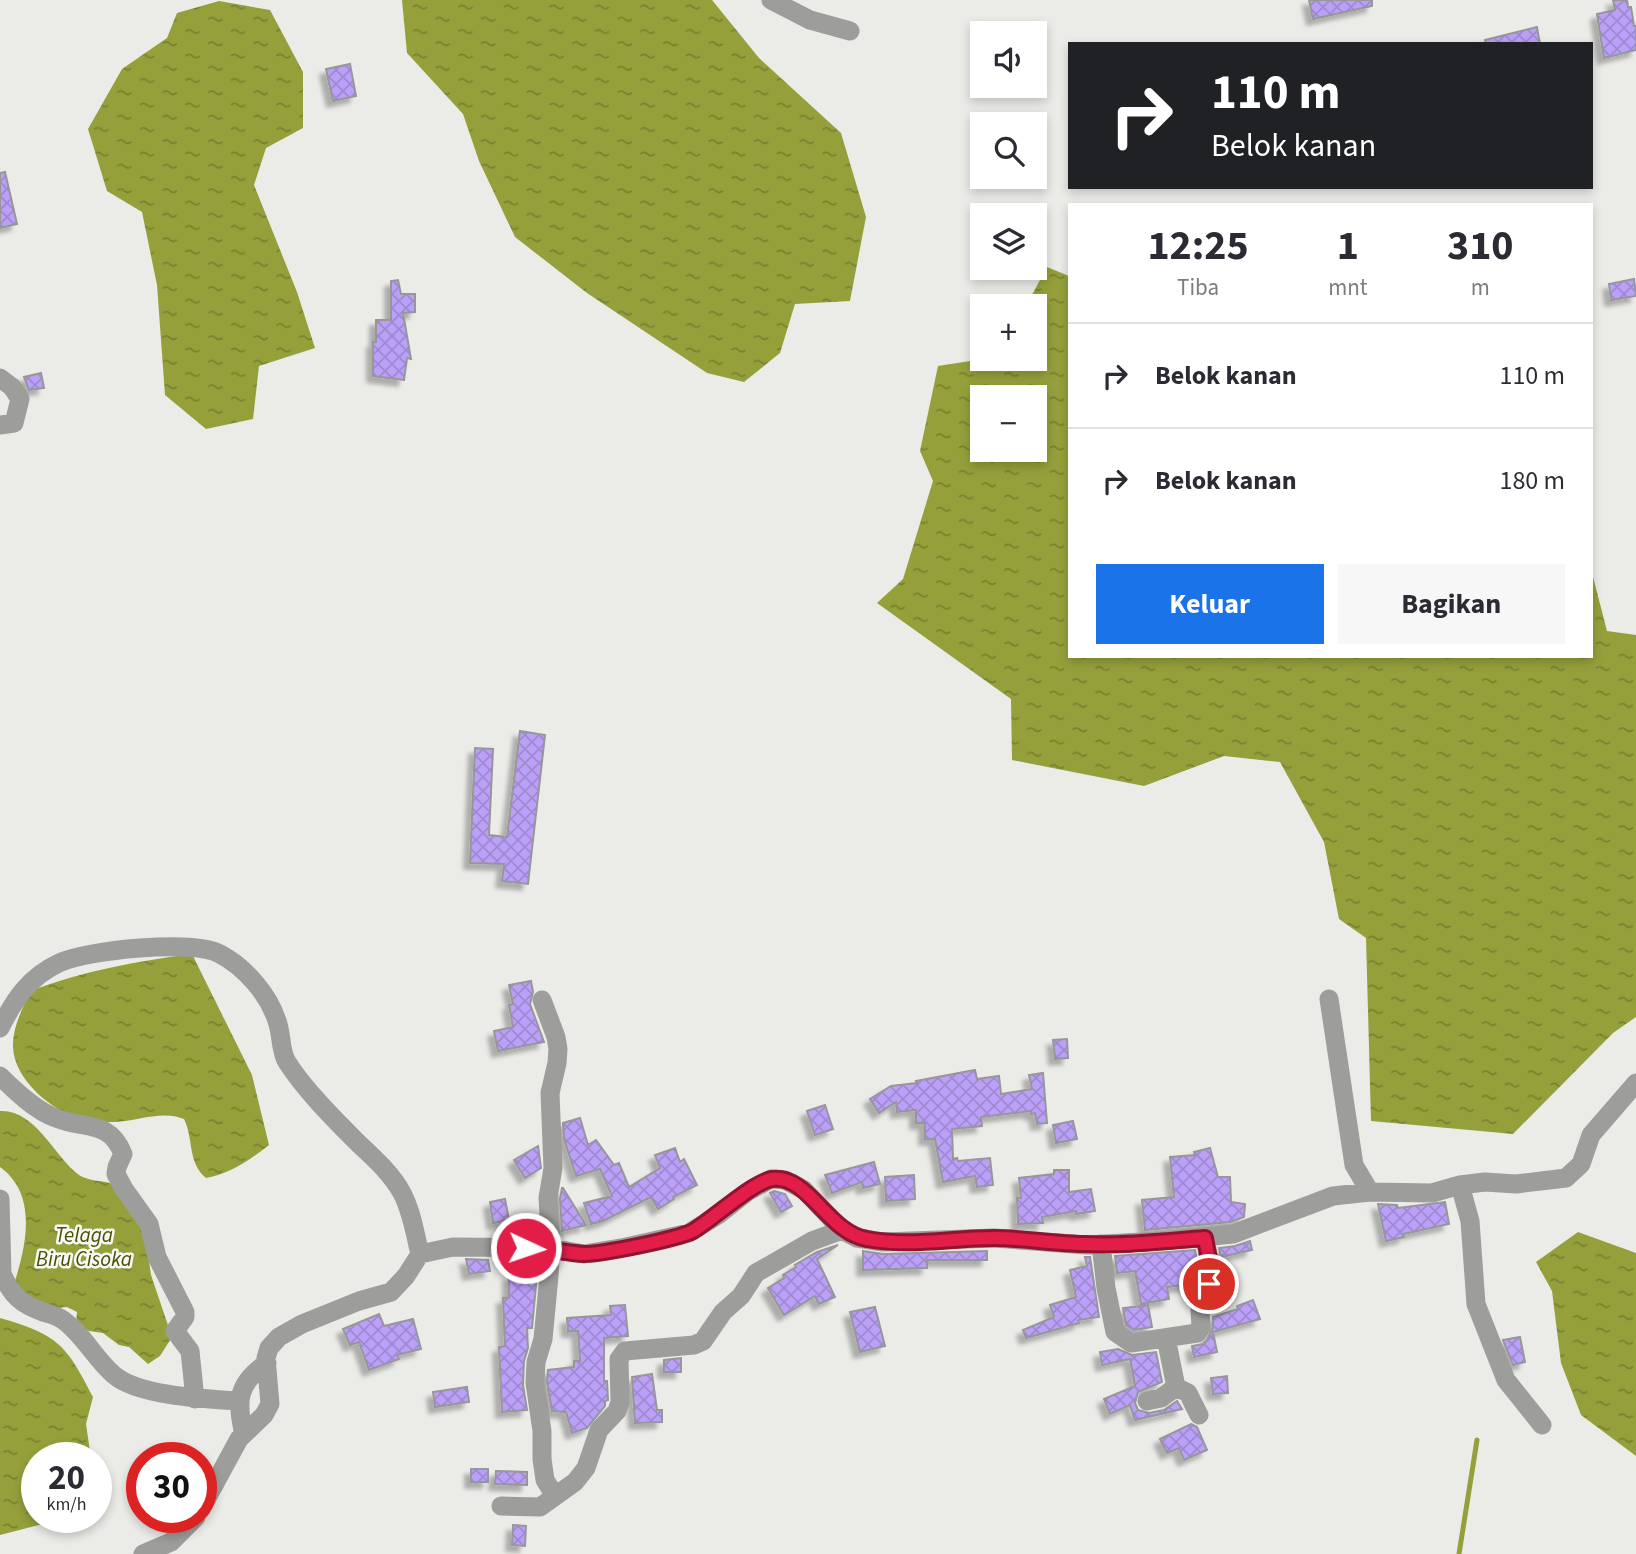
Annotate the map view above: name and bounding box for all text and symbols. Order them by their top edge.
map controls [970,21,1047,462]
button: sound [970,21,1047,98]
text: 110 m [1211,58,1340,128]
icon: right [1096,70,1187,161]
button: search [970,112,1047,189]
text: Belok kanan [1211,123,1376,169]
button: layers [970,203,1047,280]
text: 12:25 [1147,216,1249,276]
text: 1 [1337,216,1359,276]
text: 310 [1447,216,1514,276]
text: Tiba [1177,271,1219,304]
text: mnt [1328,271,1368,304]
text: m [1471,271,1490,304]
button: + [970,294,1047,371]
icon: right [1096,357,1134,395]
text: Belok kanan [1155,357,1297,394]
text: 110 m [1499,357,1565,394]
button: − [970,385,1047,462]
icon: right [1096,462,1134,500]
text: Belok kanan [1155,462,1297,499]
text: 180 m [1499,462,1565,499]
button: Keluar [1096,564,1324,644]
button: Bagikan [1338,564,1565,644]
position arrow [489,1211,563,1285]
water label: Telaga Biru Cisoka [36,1220,132,1274]
pin [1179,1254,1239,1314]
icon: arrive [1190,1265,1228,1303]
speed limit sign: 30 [126,1442,217,1533]
text: 20 [48,1453,85,1503]
text: km/h [47,1492,86,1517]

